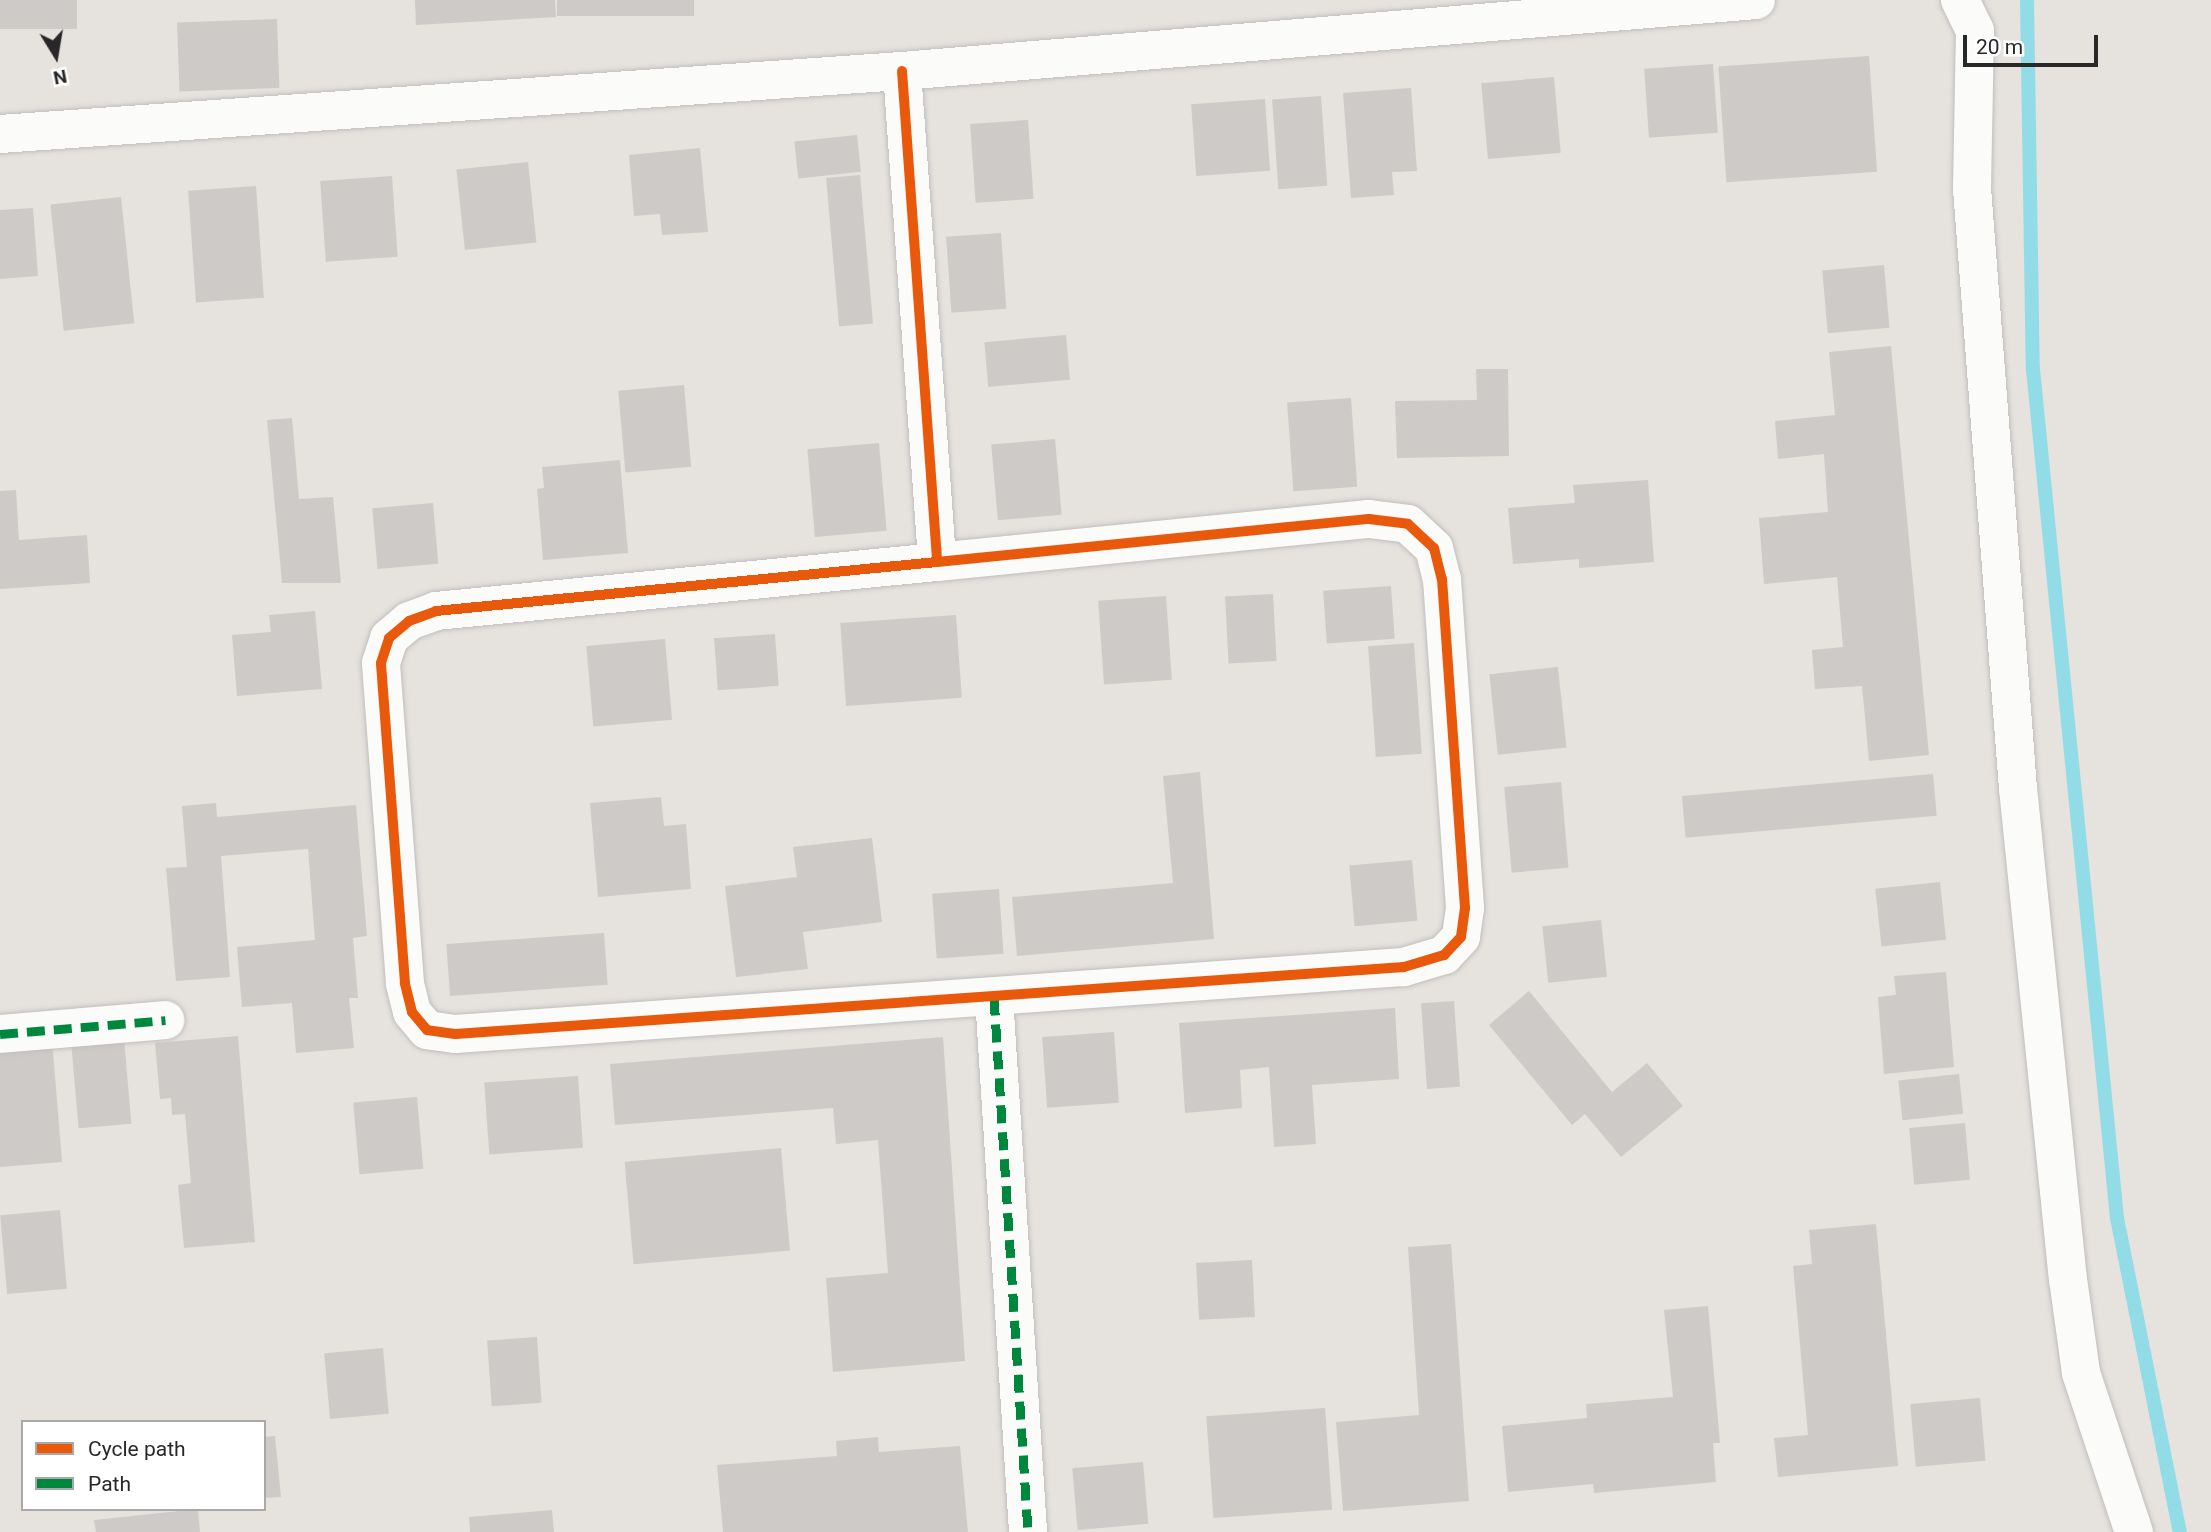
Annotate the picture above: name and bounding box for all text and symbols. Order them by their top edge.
north arrow [21,21,91,91]
scale bar [1966,21,2101,65]
text: 20 m [1976,35,2023,59]
text: N [51,65,69,90]
legend [21,1420,266,1511]
text: Cycle path [88,1437,186,1461]
text: Path [88,1472,131,1496]

